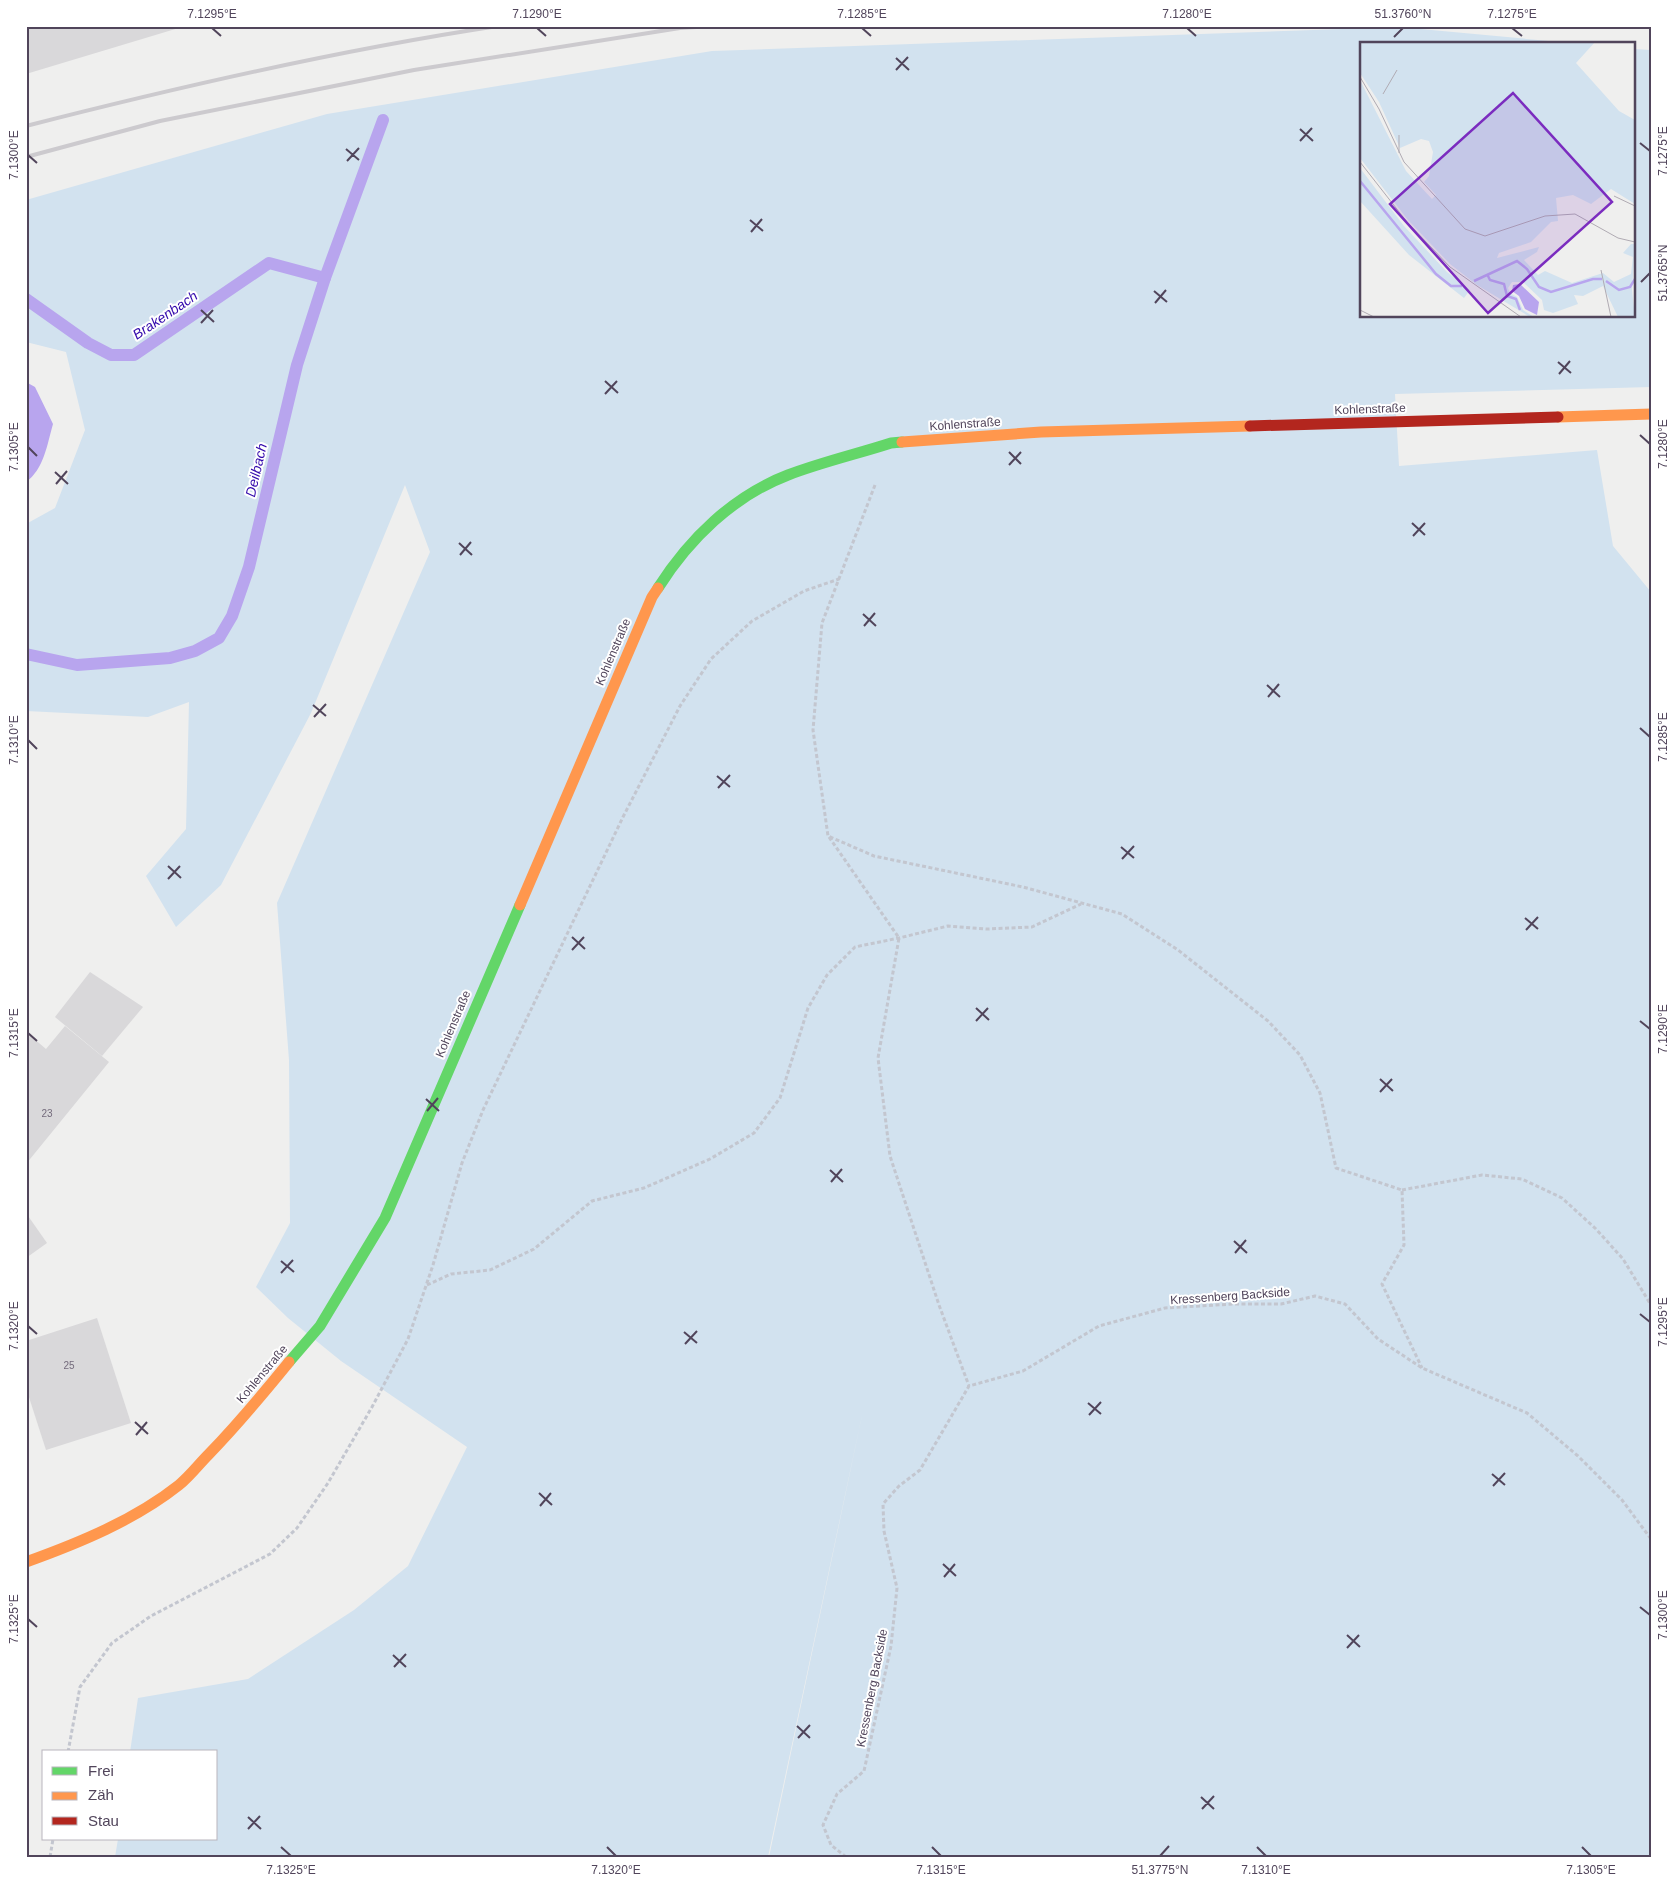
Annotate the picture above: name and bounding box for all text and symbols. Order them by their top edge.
text: 7.1295°E [187,7,237,21]
text: 7.1290°E [512,7,562,21]
text: 7.1285°E [837,7,887,21]
text: 7.1280°E [1162,7,1212,21]
text: 51.3760°N [1375,7,1431,21]
text: 7.1275°E [1487,7,1537,21]
inset map [1360,42,1634,318]
text: 7.1275°E [1656,126,1670,176]
text: 7.1300°E [7,130,21,180]
text: 51.3765°N [1656,245,1670,301]
water label: Brakenbach [130,287,201,343]
street label: Kohlenstraße [1334,401,1406,417]
street label: Kohlenstraße [929,415,1001,433]
text: 7.1280°E [1656,419,1670,469]
text: 7.1305°E [7,422,21,472]
water label: Deilbach [242,441,270,498]
street label: Kohlenstraße [593,616,634,688]
text: 7.1285°E [1656,712,1670,762]
text: 7.1310°E [7,715,21,765]
street label: Kohlenstraße [433,988,474,1060]
text: 7.1290°E [1656,1004,1670,1054]
text: 7.1315°E [7,1008,21,1058]
house number: 23 [41,1108,53,1119]
street label: Kressenberg Backside [1170,1285,1291,1307]
text: 7.1295°E [1656,1297,1670,1347]
text: 7.1320°E [7,1301,21,1351]
street label: Kohlenstraße [234,1342,291,1406]
house number: 25 [63,1360,75,1371]
text: 7.1300°E [1656,1590,1670,1640]
text: 7.1325°E [7,1594,21,1644]
street label: Kressenberg Backside [854,1627,890,1748]
legend [42,1750,218,1840]
text: Frei [88,1762,114,1779]
text: Zäh [88,1786,114,1803]
text: Stau [88,1812,119,1829]
text: 7.1325°E [266,1863,316,1877]
text: 7.1320°E [591,1863,641,1877]
text: 7.1315°E [916,1863,966,1877]
text: 51.3775°N [1132,1863,1188,1877]
text: 7.1310°E [1241,1863,1291,1877]
text: 7.1305°E [1566,1863,1616,1877]

